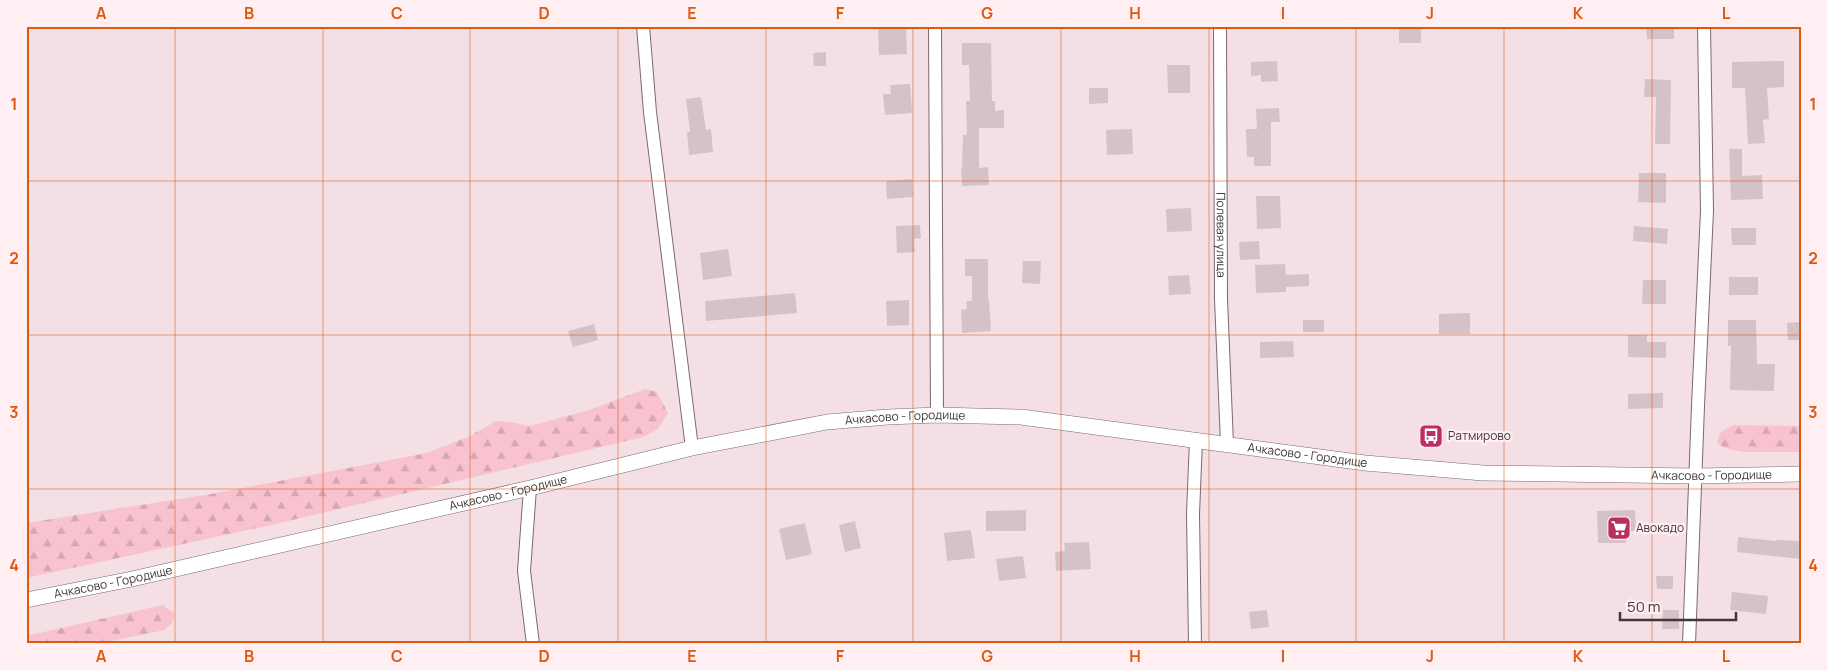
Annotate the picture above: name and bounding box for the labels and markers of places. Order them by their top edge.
bus stop icon: Ратмирово [1418,423,1444,449]
place label: Ратмирово [1448,427,1511,444]
supermarket icon: Авокадо [1606,515,1632,541]
place label: Авокадо [1636,519,1684,536]

